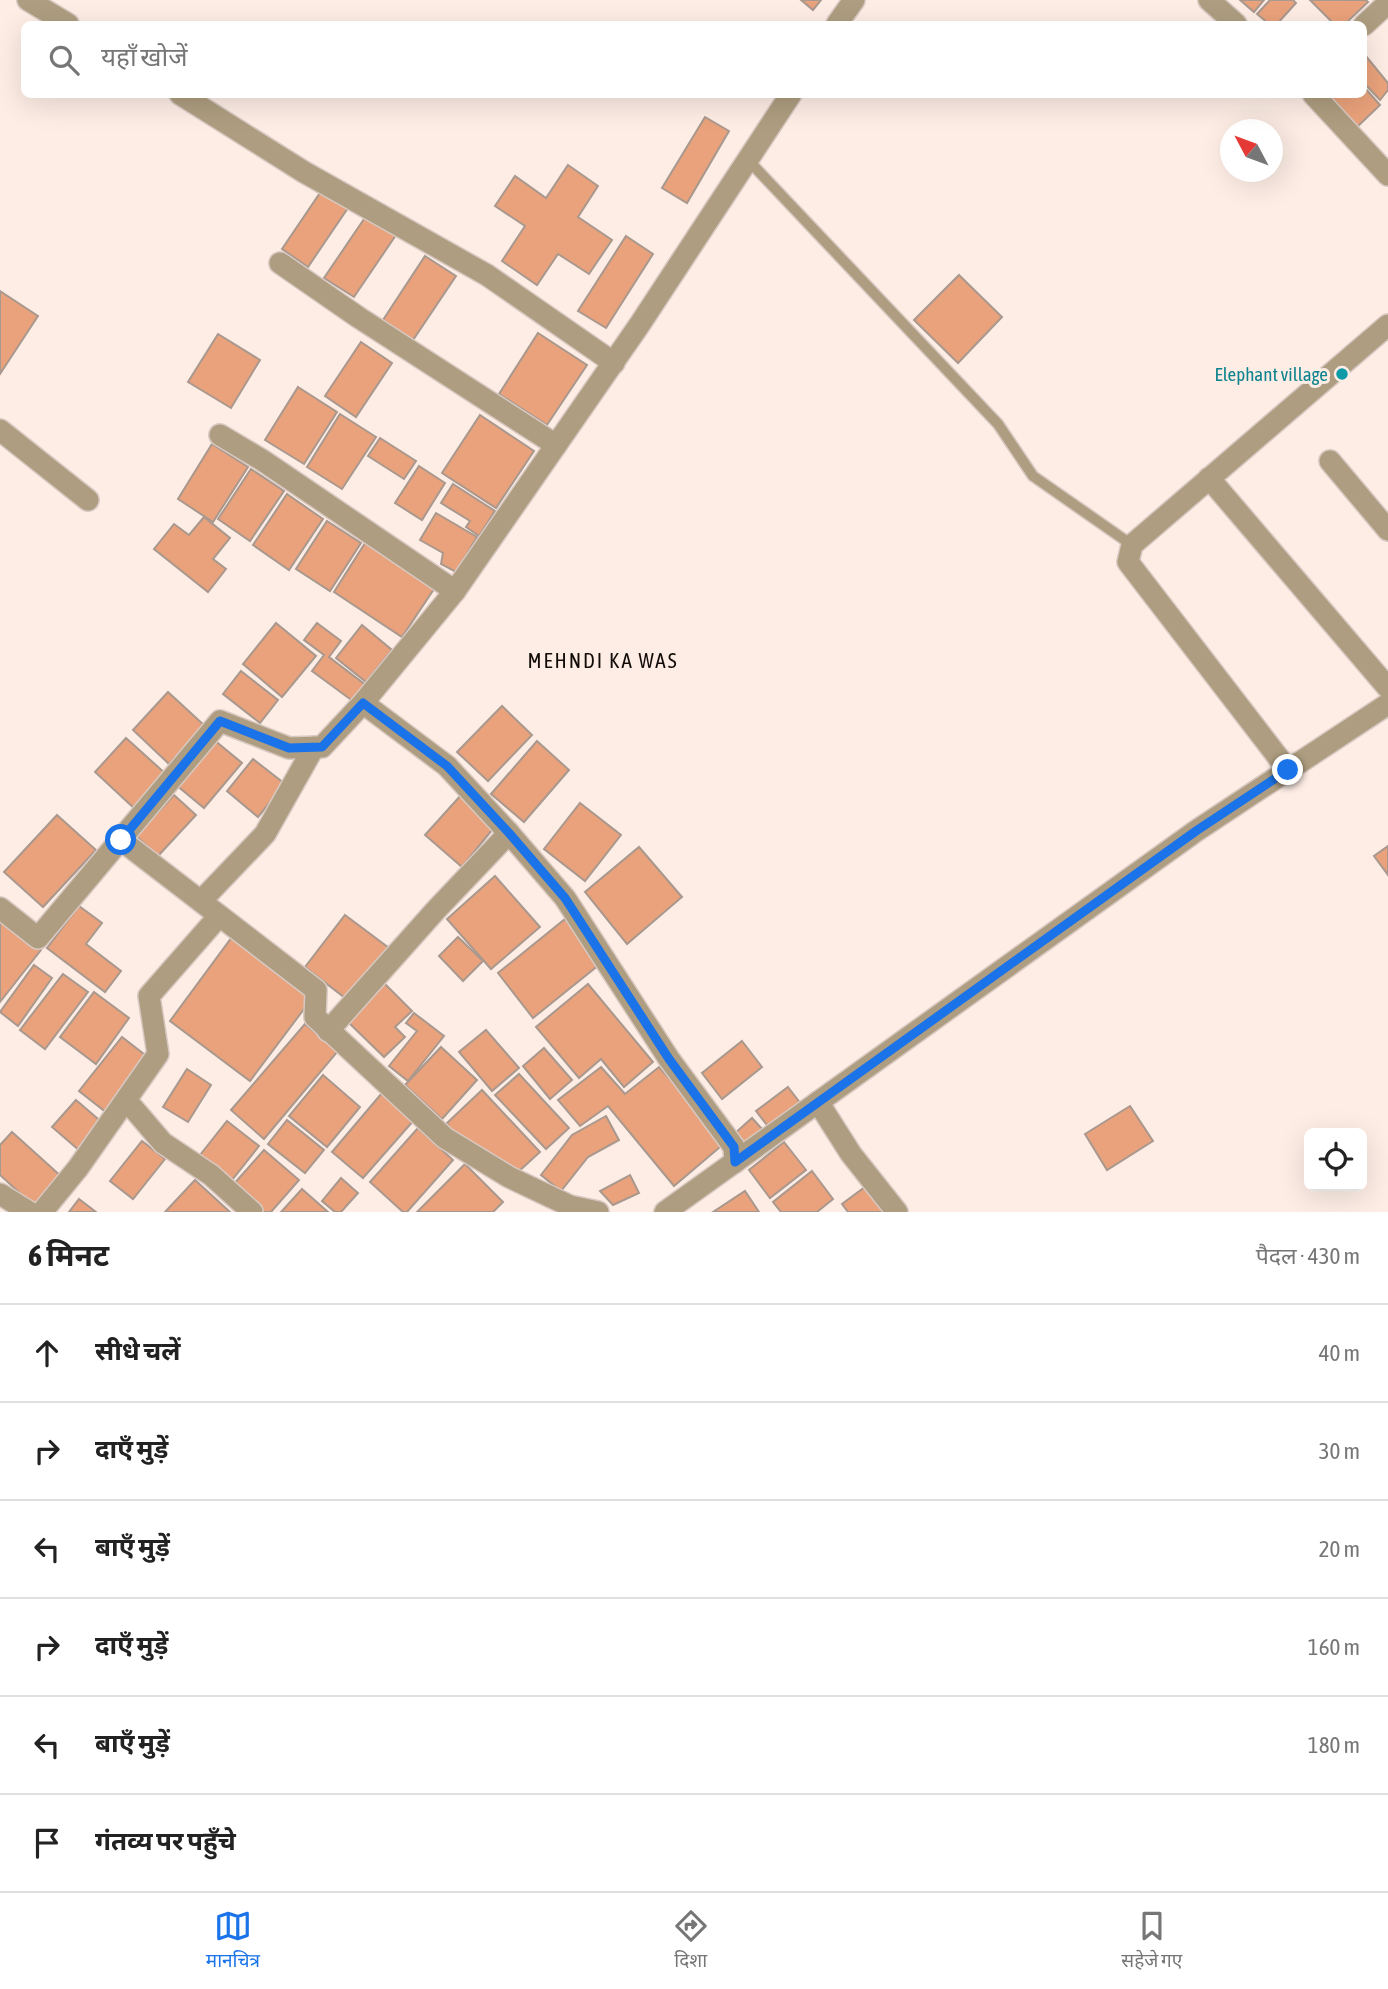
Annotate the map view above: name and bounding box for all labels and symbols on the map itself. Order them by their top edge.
north arrow [1220,119,1283,182]
place label: Elephant village [1215,363,1328,385]
marker: Elephant village [1334,366,1350,382]
district label: MEHNDI KA WAS [528,648,678,672]
route end [1272,754,1303,785]
route start [105,824,136,855]

